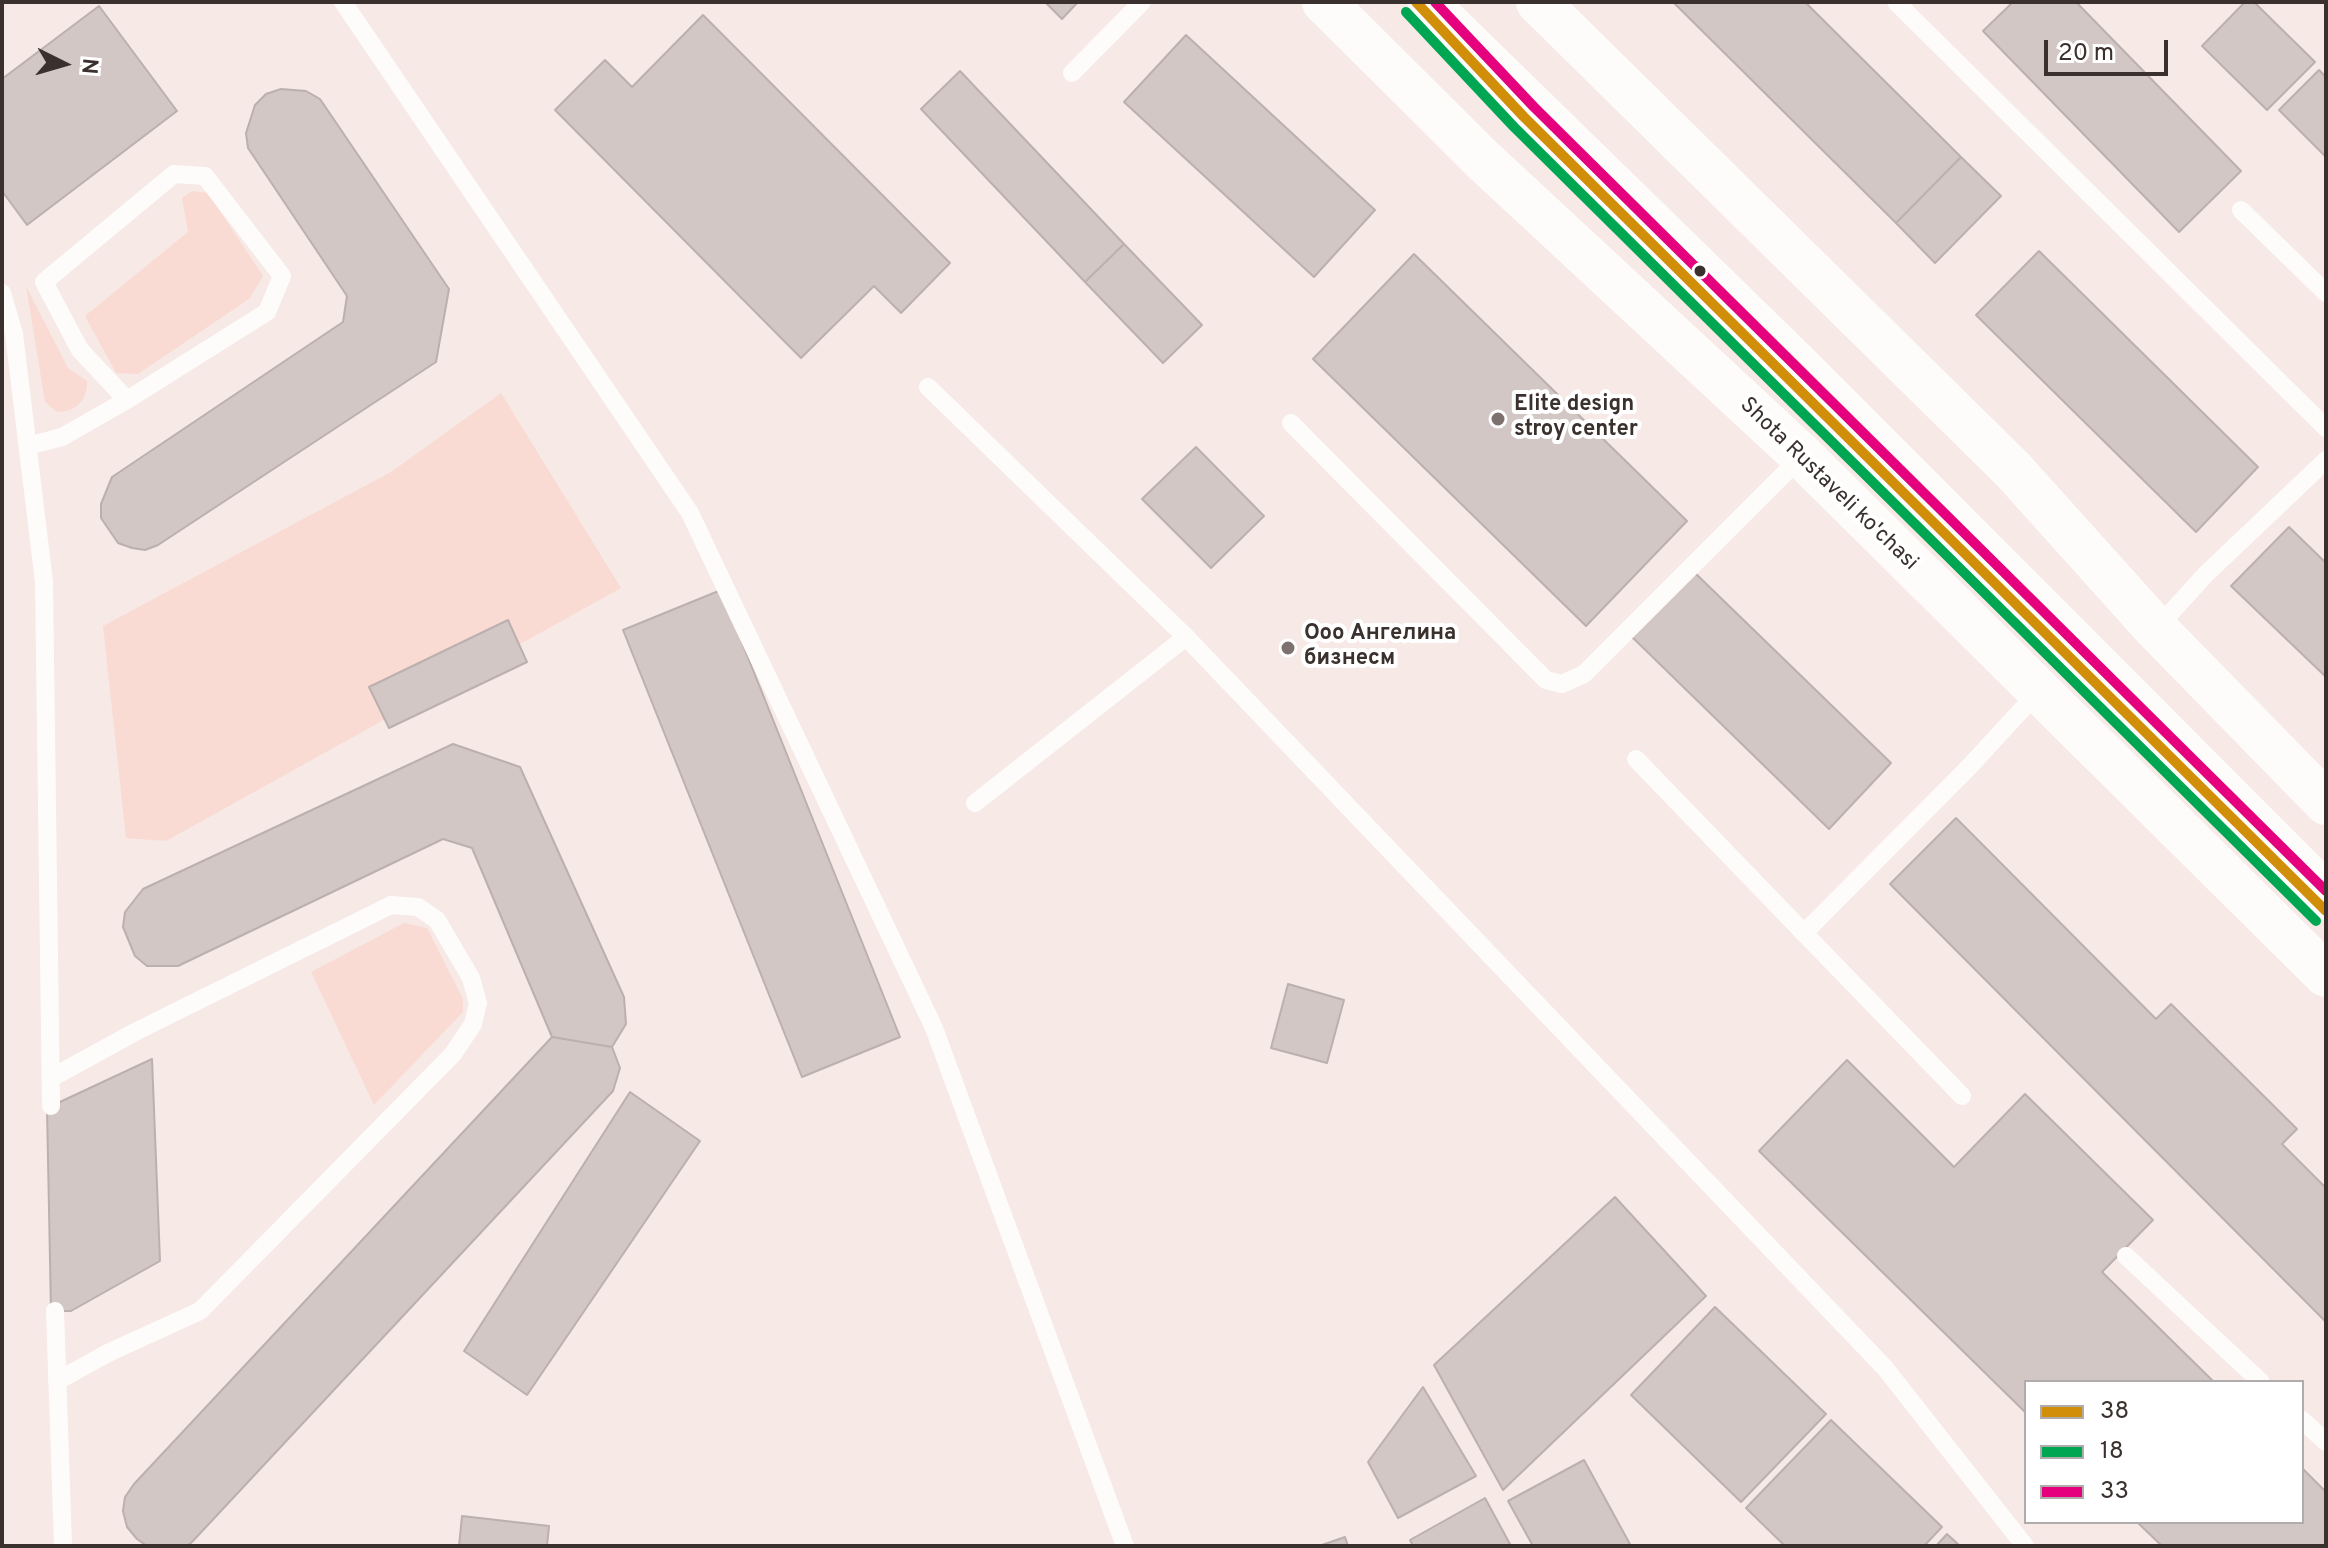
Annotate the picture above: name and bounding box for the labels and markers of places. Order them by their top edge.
unlabelled marker [1692,263,1708,279]
place label: Elite design stroy center [1514,393,1638,444]
marker: Elite design stroy center [1489,410,1507,428]
place label: Ооо Ангелина бизнесм [1304,622,1456,674]
marker: Ооо Ангелина бизнесм [1279,639,1297,657]

